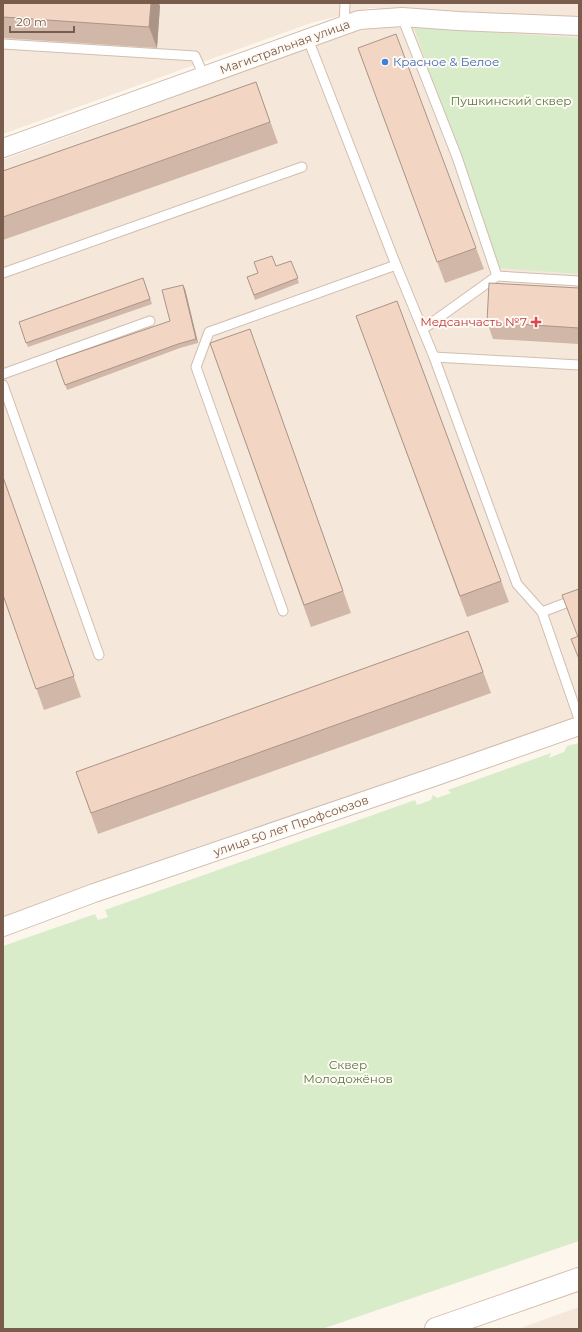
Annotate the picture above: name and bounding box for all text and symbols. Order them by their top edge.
scale bar [10,8,74,34]
text: 20 m [16,14,47,29]
street label: Магистральная улица [218,16,352,77]
place label: Красное & Белое [393,54,499,69]
marker: Красное & Белое [380,57,390,67]
park label: Пушкинский сквер [450,93,572,108]
place label: Медсанчасть №7 [420,314,527,329]
marker: Медсанчасть №7 [530,316,542,328]
street label: улица 50 лет Профсоюзов [210,792,370,860]
park label: Сквер Молодожёнов [303,1057,393,1086]

